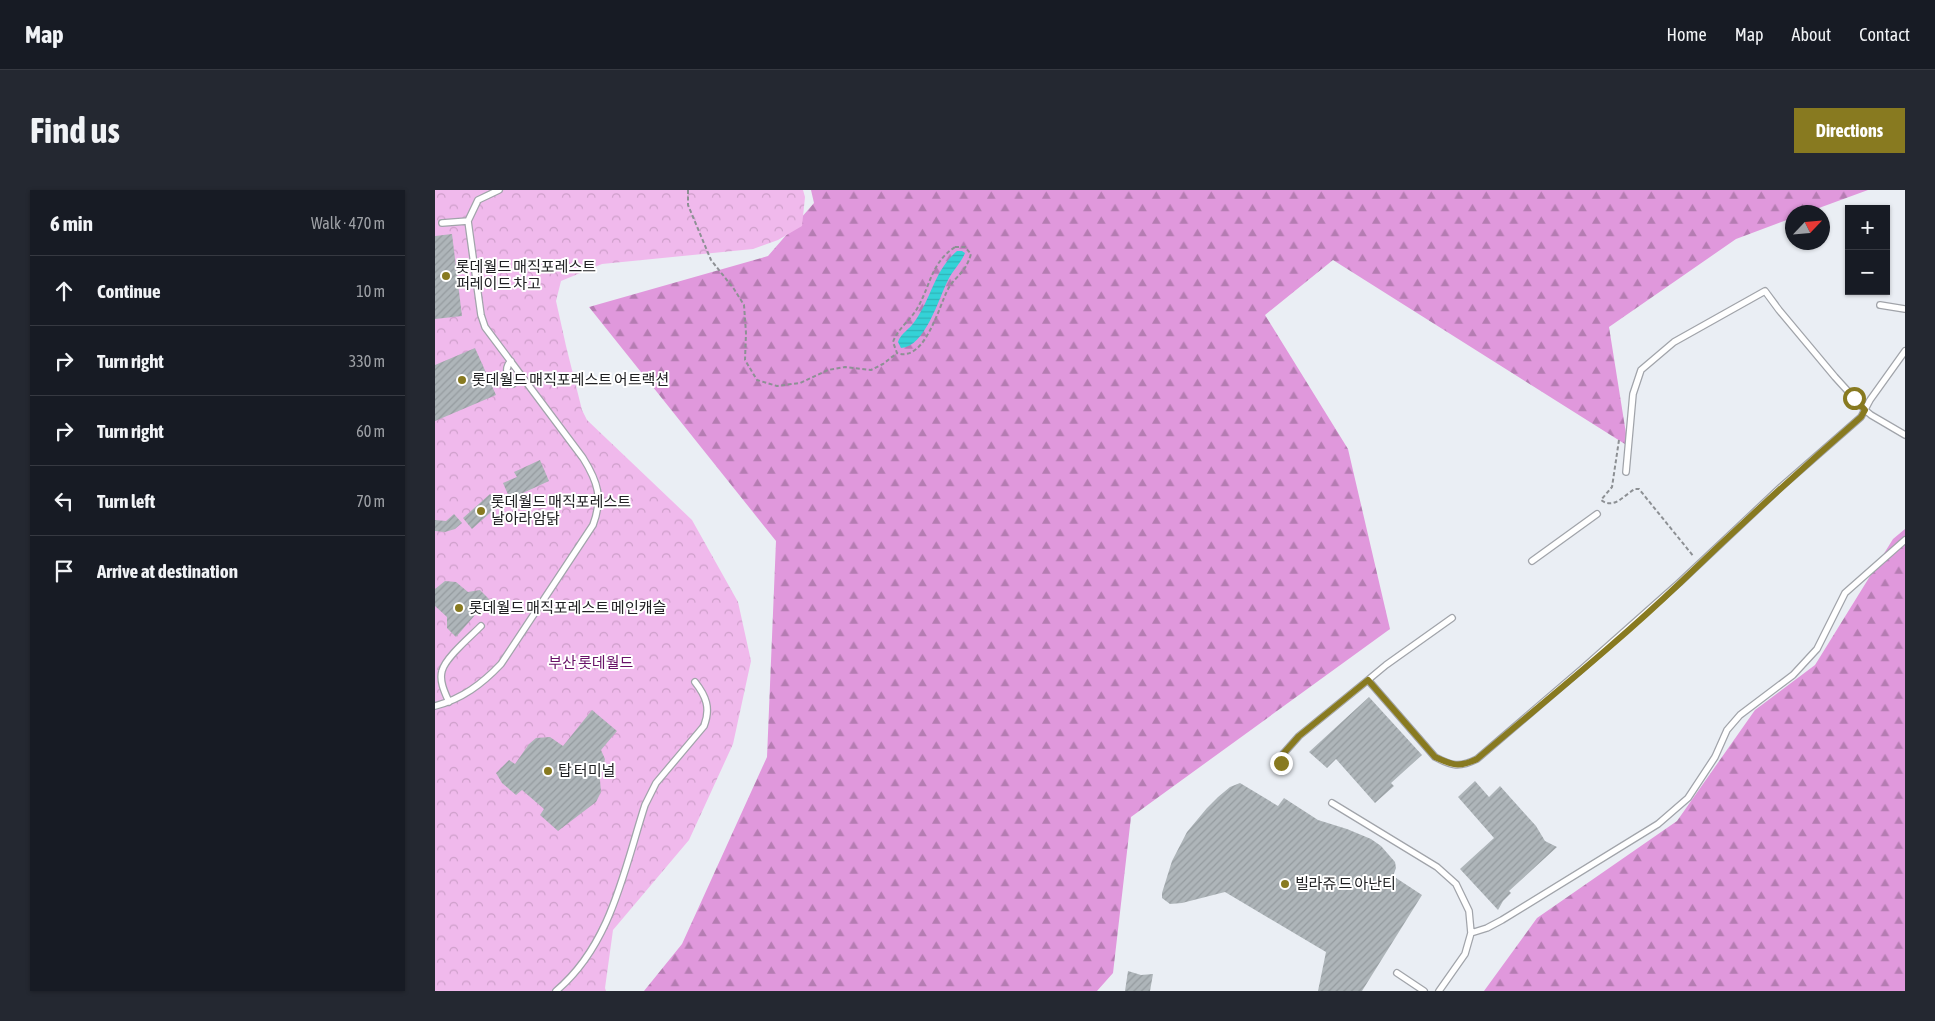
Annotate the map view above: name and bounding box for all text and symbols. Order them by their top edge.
text: Map [25,21,64,48]
text: Home [1667,24,1707,45]
text: Map [1735,24,1764,45]
text: About [1792,24,1831,45]
text: Contact [1859,24,1910,45]
button: Directions [1794,108,1905,153]
text: Find us [30,110,120,150]
north arrow [1785,205,1830,250]
map controls [1845,205,1890,295]
button: + [1845,205,1890,250]
text: 6 min [50,211,93,235]
text: Walk · 470 m [311,214,385,232]
button: − [1845,250,1890,295]
place label: 롯데월드 매직포레스트 퍼레이드 차고 [456,258,596,292]
marker: 롯데월드 매직포레스트 퍼레이드 차고 [440,270,452,282]
icon: ahead [50,277,78,305]
text: Continue [97,280,161,302]
text: 10 m [356,282,385,300]
icon: right [50,347,78,375]
text: Turn right [97,350,164,372]
text: 330 m [349,352,385,370]
place label: 롯데월드 매직포레스트 어트랙션 [472,371,669,388]
marker: 롯데월드 매직포레스트 어트랙션 [456,374,468,386]
route start [1843,387,1866,410]
icon: right [50,417,78,445]
text: Turn right [97,420,164,442]
text: 60 m [356,422,385,440]
icon: left [50,487,78,515]
text: Turn left [97,490,155,512]
text: 70 m [356,492,385,510]
place label: 롯데월드 매직포레스트 날아라암닭 [491,493,631,527]
marker: 롯데월드 매직포레스트 날아라암닭 [475,505,487,517]
icon: arrive [50,557,78,585]
text: Arrive at destination [97,560,238,582]
place label: 롯데월드 매직포레스트 메인캐슬 [469,599,666,616]
marker: 롯데월드 매직포레스트 메인캐슬 [453,602,465,614]
park label: 부산 롯데월드 [549,654,634,671]
route end [1270,752,1293,775]
place label: 탑 터미널 [558,762,615,779]
marker: 탑 터미널 [542,765,554,777]
place label: 빌라쥬 드 아난티 [1295,875,1396,892]
marker: 빌라쥬 드 아난티 [1279,878,1291,890]

